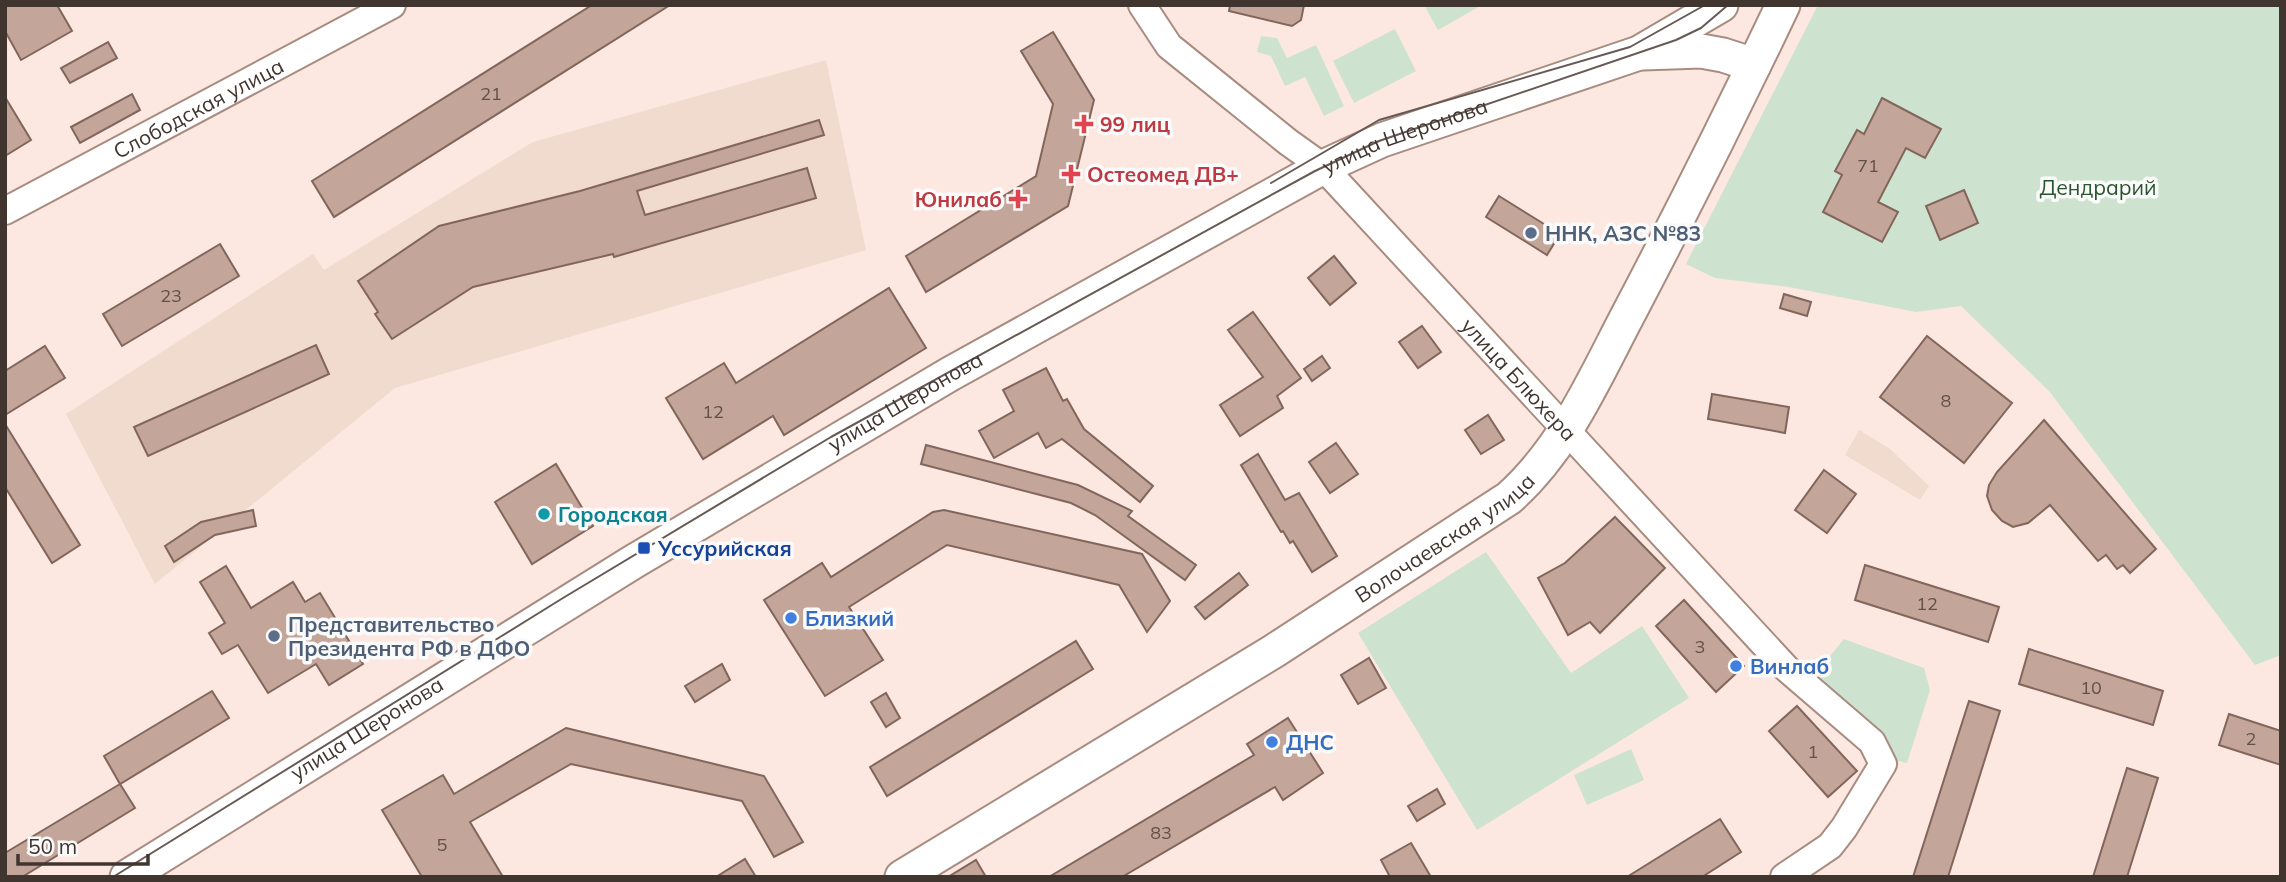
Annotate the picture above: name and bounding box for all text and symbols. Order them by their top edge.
street label: Слободская улица [109,52,288,164]
house number: 21 [480,82,502,105]
street label: улица Шеронова [1318,92,1491,179]
place label: 99 лиц [1100,111,1170,137]
marker: 99 лиц [1074,114,1094,134]
house number: 71 [1857,154,1879,177]
place label: Остеомед ДВ+ [1087,161,1239,187]
marker: Остеомед ДВ+ [1061,164,1081,184]
park label: Дендрарий [2039,174,2157,200]
place label: Юнилаб [915,186,1002,212]
marker: Юнилаб [1008,189,1028,209]
place label: ННК, АЗС №83 [1545,220,1701,246]
marker: ННК, АЗС №83 [1523,225,1539,241]
house number: 23 [160,284,182,307]
street label: улица Блюхера [1456,312,1582,446]
street label: улица Шеронова [823,346,987,457]
house number: 8 [1941,389,1951,412]
house number: 12 [702,400,724,423]
street label: Волочаевская улица [1350,468,1540,608]
place label: Городская [558,501,668,527]
marker: Городская [536,506,552,522]
place label: Уссурийская [657,535,792,561]
marker: Уссурийская [636,540,652,556]
house number: 12 [1916,592,1938,615]
place label: Близкий [805,605,894,631]
marker: Близкий [783,610,799,626]
place label: Представительство Президента РФ в ДФО [288,611,530,661]
marker: Представительство Президента РФ в ДФО [266,628,282,644]
house number: 3 [1695,635,1705,658]
place label: Винлаб [1750,653,1829,679]
marker: Винлаб [1728,658,1744,674]
street label: улица Шеронова [285,671,448,785]
house number: 10 [2080,676,2102,699]
house number: 2 [2246,727,2256,750]
place label: ДНС [1286,729,1334,755]
marker: ДНС [1264,734,1280,750]
house number: 1 [1808,740,1818,763]
house number: 83 [1150,821,1172,844]
scale bar [18,822,147,866]
text: 50 m [28,833,77,859]
house number: 5 [437,833,448,856]

